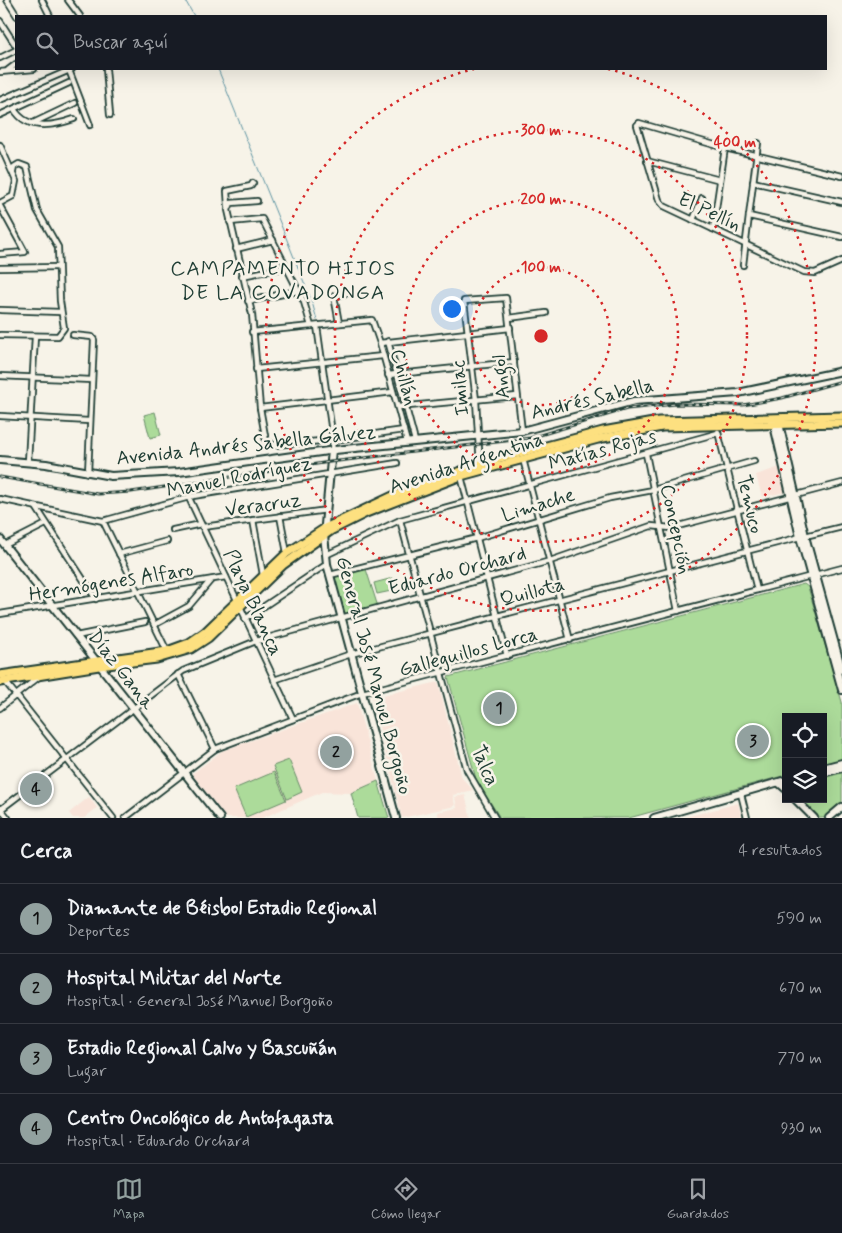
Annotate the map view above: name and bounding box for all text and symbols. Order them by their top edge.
search box [15,15,827,70]
icon: search [33,29,61,57]
text: Buscar aquí [73,30,168,55]
text: 300 m [521,121,561,141]
text: 400 m [714,133,756,153]
street label: El Pellín [673,186,745,239]
text: 200 m [521,190,562,210]
district label: CAMPAMENTO HIJOS DE LA COVADONGA [170,255,396,307]
text: 100 m [521,258,561,278]
your location [439,296,465,322]
centre of rings [532,327,550,345]
street label: Chillán [383,346,424,409]
street label: Angol [486,353,519,400]
street label: Imilac [445,359,476,417]
street label: Andrés Sabella [528,372,657,427]
street label: Avenida Andrés Sabella Gálvez [115,418,377,473]
street label: Matías Rojas [546,423,659,478]
street label: Avenida Argentina [386,426,548,503]
street label: Manuel Rodríguez [164,450,314,505]
street label: Temuco [729,472,770,536]
street label: Limache [499,481,578,529]
street label: Concepción [653,482,698,577]
street label: Veracruz [223,487,303,524]
street label: Eduardo Orchard [385,540,529,603]
street label: Playa Blanca [216,545,289,660]
street label: General José Manuel Borgoño [328,553,418,798]
street label: Hermógenes Alfaro [27,556,195,609]
street label: Quillota [497,571,568,614]
street label: Galleguillos Lorca [396,621,541,684]
street label: Díaz Gana [81,624,161,716]
pin: 1 [483,689,515,727]
map controls [782,713,827,803]
button: locate [782,713,827,758]
pin: 3 [737,722,769,760]
pin: 2 [320,733,352,771]
street label: Talca [464,741,505,790]
button: layers [782,758,827,803]
pin: 4 [20,770,52,808]
text: Cerca [20,837,73,865]
text: 4 resultados [738,840,822,861]
text: Diamante de Béisbol Estadio Regional [67,896,377,921]
text: 1 [32,908,40,929]
text: 590 m [776,908,822,929]
text: Deportes [67,921,130,942]
text: Hospital Militar del Norte [67,966,282,991]
text: 2 [32,978,40,999]
text: 670 m [779,978,822,999]
text: Hospital · General José Manuel Borgoño [67,991,333,1012]
text: Estadio Regional Calvo y Bascuñán [67,1036,337,1061]
text: 3 [32,1048,40,1069]
text: 770 m [778,1048,822,1069]
text: Lugar [67,1061,106,1082]
text: Centro Oncológico de Antofagasta [67,1106,334,1131]
text: 4 [31,1118,41,1139]
text: 930 m [781,1118,822,1139]
text: Hospital · Eduardo Orchard [67,1131,250,1152]
tab: Mapa [113,1175,145,1223]
tab: Cómo llegar [371,1175,441,1223]
tab: Guardados [667,1175,729,1223]

